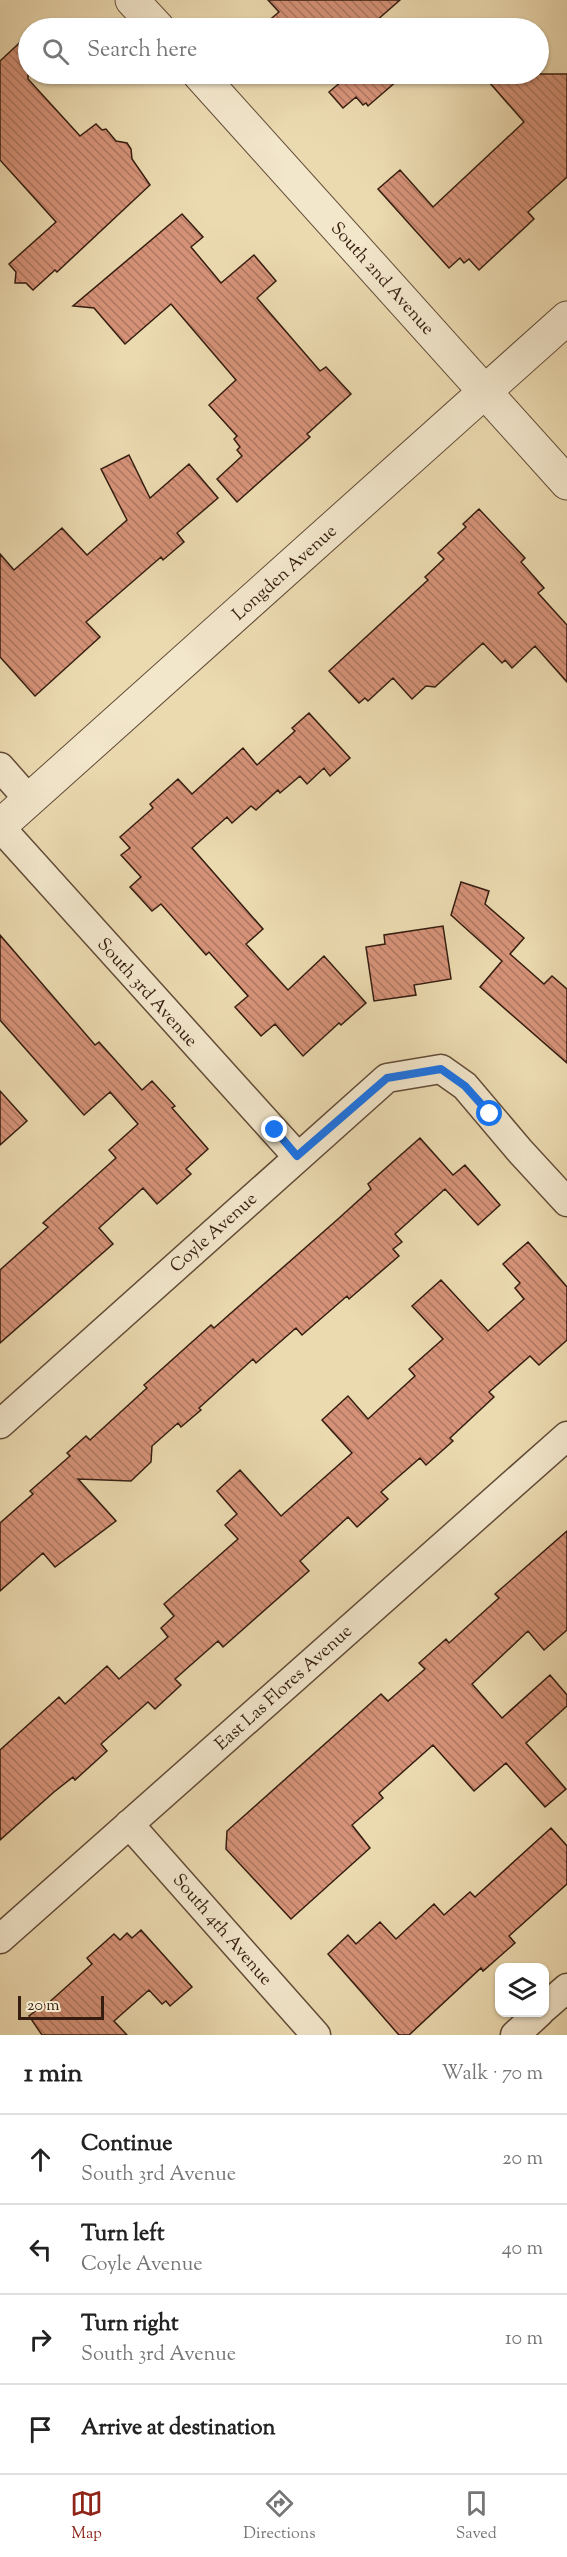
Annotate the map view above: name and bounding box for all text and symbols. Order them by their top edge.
search box [18,18,549,84]
icon: search [39,35,72,68]
text: Search here [87,35,197,67]
street label: South 2nd Avenue [323,217,440,342]
street label: Longden Avenue [227,519,343,628]
street label: South 3rd Avenue [90,933,203,1054]
route start [476,1100,502,1126]
route end [261,1116,287,1142]
street label: Coyle Avenue [165,1187,264,1280]
street label: East Las Flores Avenue [210,1620,359,1757]
street label: South 4th Avenue [165,1869,278,1992]
map controls [495,1963,549,2017]
button: layers [495,1963,549,2017]
scale bar [18,1993,104,2020]
text: 20 m [27,1995,60,2018]
text: 1 min [24,2056,83,2093]
text: Walk · 70 m [441,2060,543,2089]
text: Continue [81,2129,172,2161]
icon: ahead [24,2143,57,2176]
text: 20 m [502,2145,543,2174]
text: South 3rd Avenue [81,2161,236,2190]
text: Turn left [81,2219,164,2251]
icon: left [24,2233,57,2266]
text: 40 m [502,2235,543,2264]
text: Coyle Avenue [81,2251,203,2280]
text: Turn right [81,2309,178,2341]
icon: right [24,2323,57,2356]
text: 10 m [505,2325,543,2354]
text: South 3rd Avenue [81,2341,236,2370]
icon: arrive [24,2413,57,2446]
text: Arrive at destination [81,2413,276,2445]
tab: Map [70,2487,103,2546]
tab: Directions [243,2487,316,2546]
tab: Saved [456,2487,497,2546]

